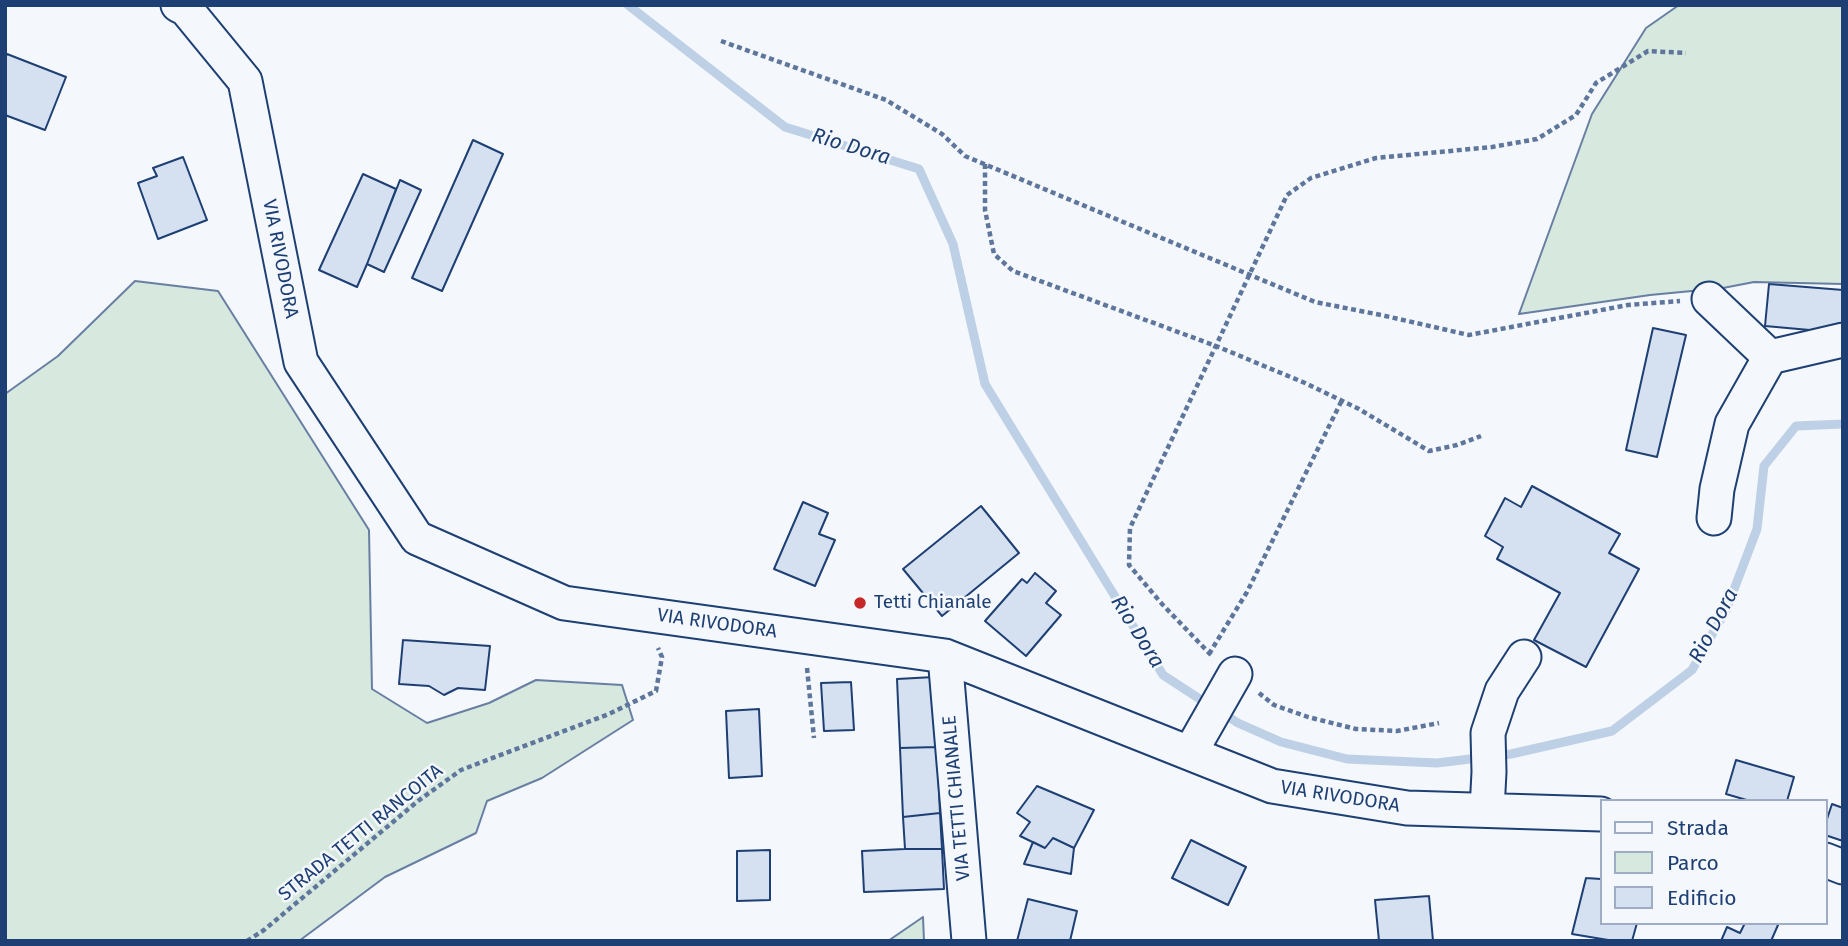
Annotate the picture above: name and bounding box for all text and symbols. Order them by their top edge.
water label: Rio Dora [809,123,893,171]
street label: VIA RIVODORA [257,198,303,320]
water label: Rio Dora [1684,584,1744,668]
water label: Rio Dora [1105,591,1169,673]
place label: Tetti Chianale [874,592,992,614]
marker: Tetti Chianale [852,595,868,611]
street label: VIA RIVODORA [656,604,778,644]
street label: VIA TETTI CHIANALE [938,714,976,882]
street label: STRADA TETTI RANCOITA [274,760,448,906]
street label: VIA RIVODORA [1279,776,1401,818]
legend [1600,799,1827,925]
text: Strada [1667,815,1729,841]
text: Parco [1667,850,1719,876]
text: Edificio [1667,885,1737,911]

